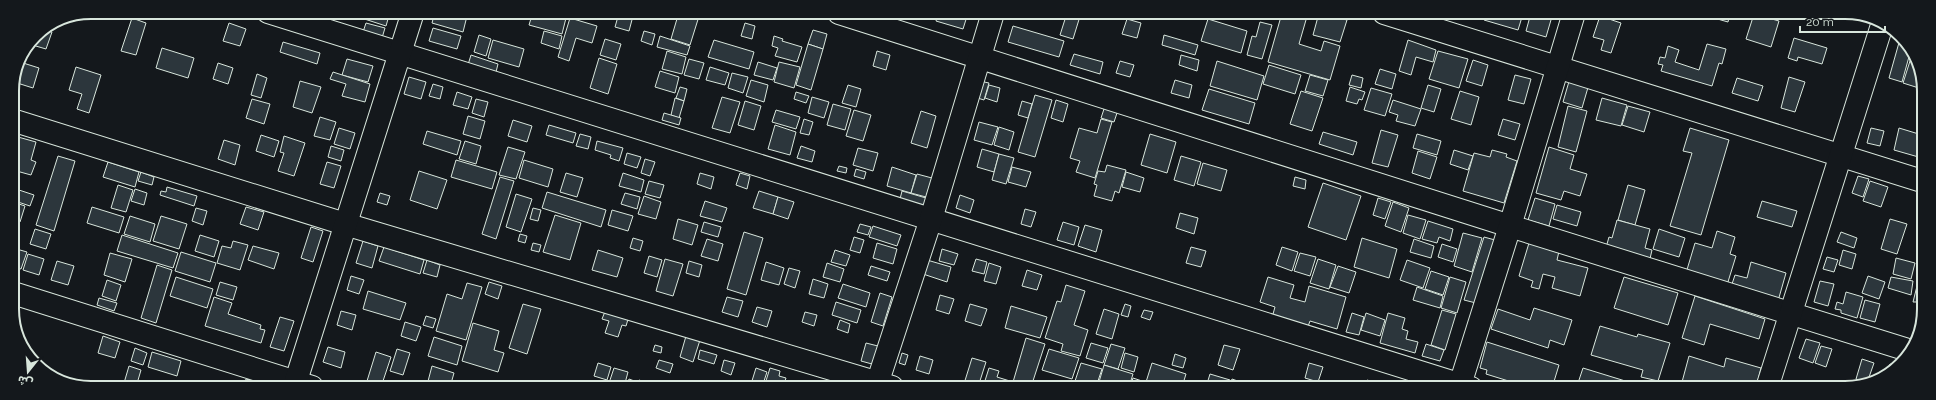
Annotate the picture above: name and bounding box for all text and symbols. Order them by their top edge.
scale bar [1800,8,1885,34]
text: 20 m [1806,15,1834,29]
north arrow [8,352,48,392]
text: ش [16,373,34,390]

